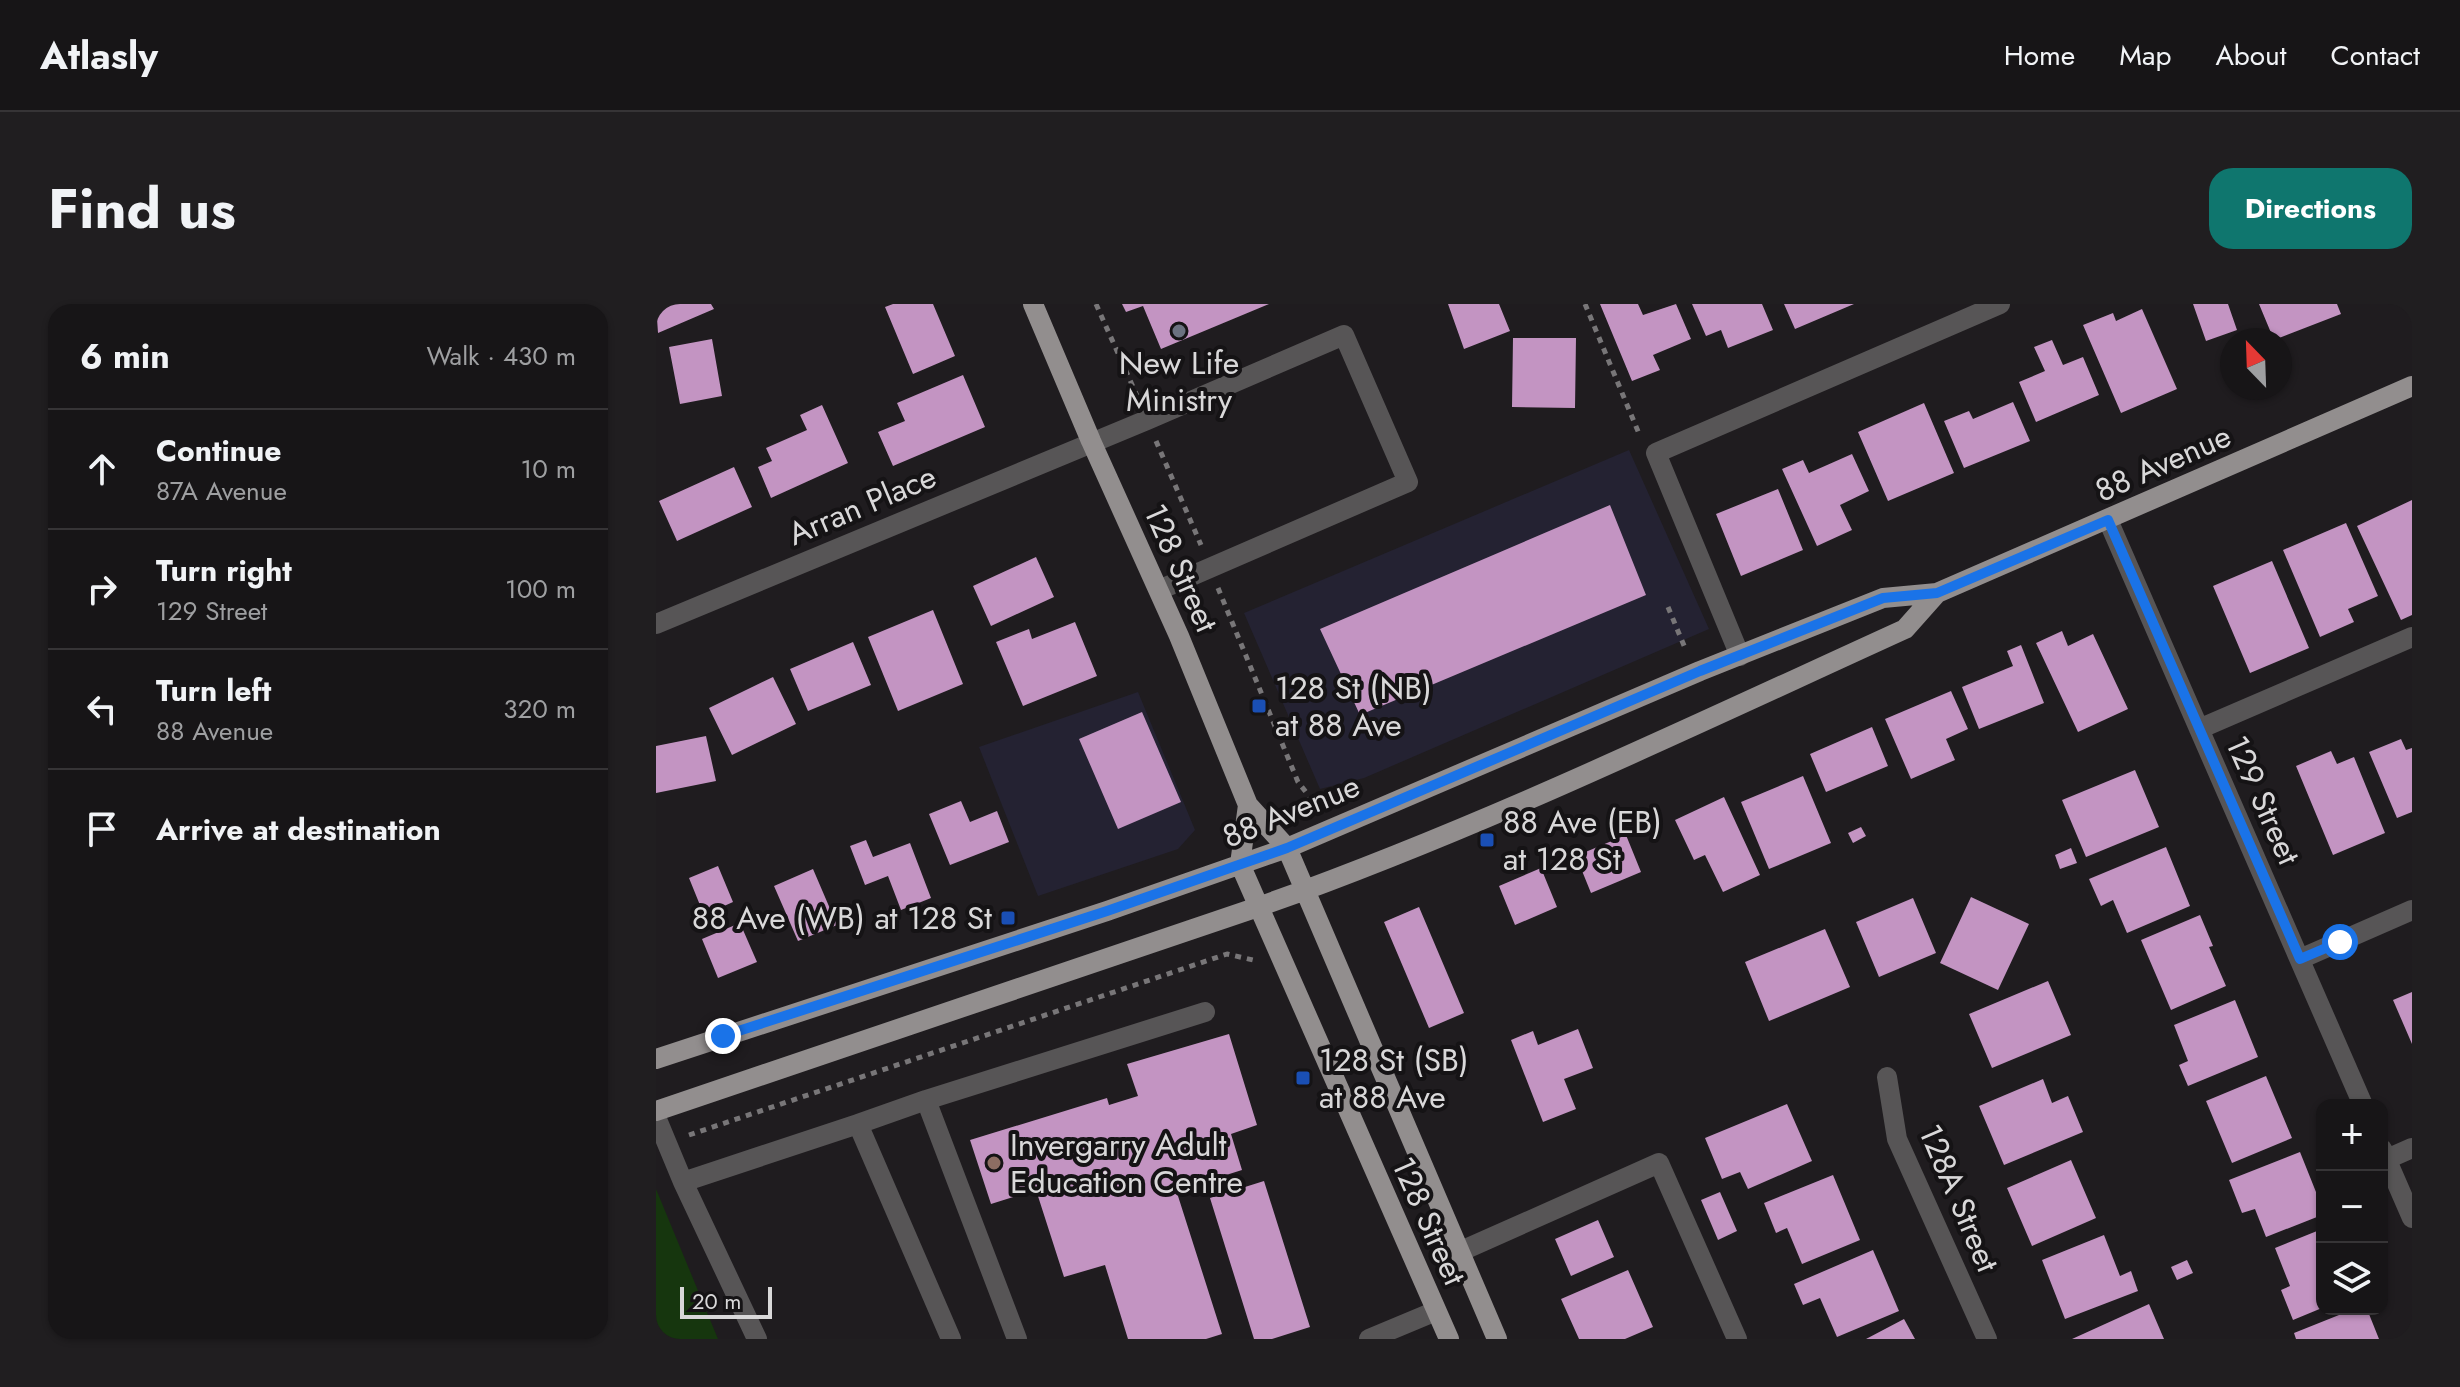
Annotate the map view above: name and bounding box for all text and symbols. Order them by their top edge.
text: Atlasly [40,28,158,83]
text: Home [2004,35,2075,76]
text: Map [2119,35,2171,76]
text: About [2215,35,2287,76]
text: Contact [2331,35,2420,76]
text: Find us [48,168,236,249]
button: Directions [2209,168,2412,249]
marker: New Life Ministry [1170,322,1188,340]
north arrow [2220,328,2292,400]
text: 6 min [80,332,170,381]
text: Walk · 430 m [426,337,576,375]
place label: New Life Ministry [1119,340,1239,423]
street label: 88 Avenue [2088,413,2238,513]
text: Continue [156,429,282,472]
icon: ahead [80,447,124,491]
text: 10 m [521,450,576,488]
street label: Arran Place [781,453,943,557]
text: 87A Avenue [156,472,287,510]
street label: 128 Street [1132,497,1230,640]
text: Turn right [156,549,292,592]
icon: right [80,567,124,611]
text: 100 m [505,570,576,608]
text: 129 Street [156,592,267,630]
place label: 128 St (NB) at 88 Ave [1275,665,1432,748]
text: Turn left [156,669,271,712]
icon: left [80,687,124,731]
text: 320 m [503,690,576,728]
marker: 128 St (NB) at 88 Ave [1250,697,1268,715]
text: 88 Avenue [156,712,273,750]
street label: 129 Street [2214,728,2312,872]
street label: 88 Avenue [1216,763,1366,859]
place label: 88 Ave (EB) at 128 St [1503,799,1662,882]
icon: arrive [80,807,124,851]
text: Arrive at destination [156,808,441,851]
marker: 88 Ave (EB) at 128 St [1478,831,1496,849]
place label: 88 Ave (WB) at 128 St [692,895,992,941]
marker: 88 Ave (WB) at 128 St [999,909,1017,927]
route start [2322,924,2358,960]
route end [705,1018,741,1054]
place label: 128 St (SB) at 88 Ave [1319,1037,1469,1120]
marker: 128 St (SB) at 88 Ave [1294,1069,1312,1087]
map controls [2316,1099,2388,1315]
button: + [2316,1099,2388,1171]
street label: 128A Street [1907,1117,2011,1279]
place label: Invergarry Adult Education Centre [1010,1122,1243,1205]
street label: 128 Street [1380,1150,1478,1293]
marker: Invergarry Adult Education Centre [985,1154,1003,1172]
button: − [2316,1171,2388,1243]
button: layers [2316,1243,2388,1315]
scale bar [680,1283,772,1319]
text: 20 m [692,1285,741,1317]

